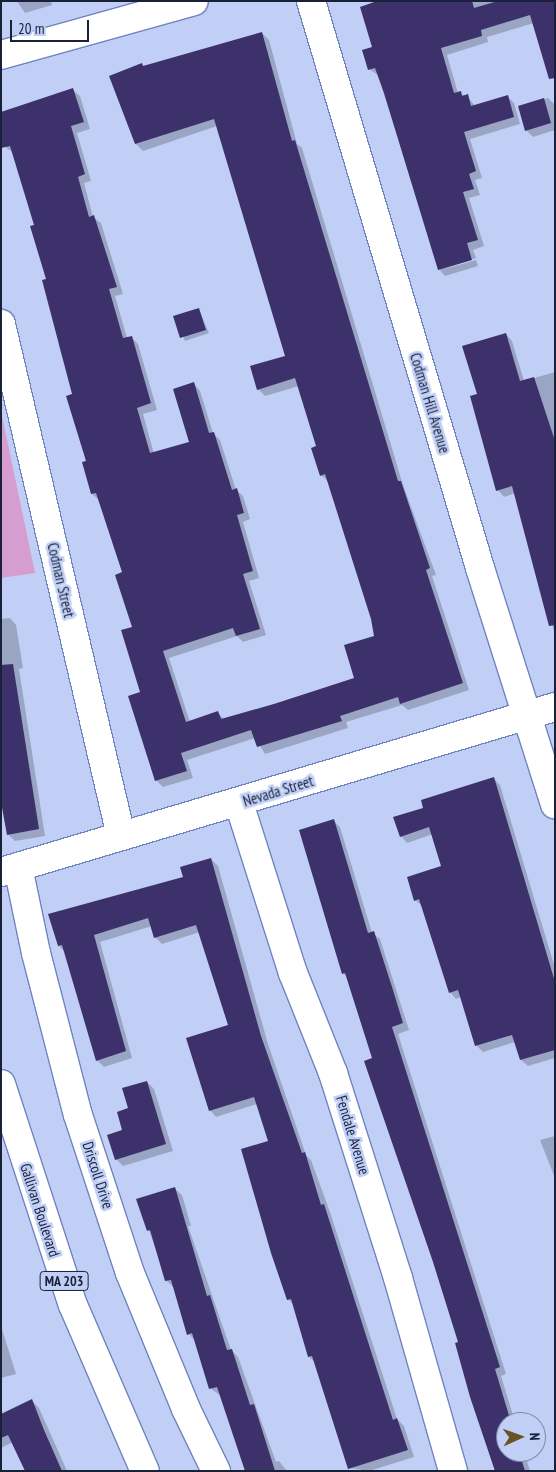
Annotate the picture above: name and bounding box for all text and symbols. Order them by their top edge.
scale bar [12,10,91,42]
text: 20 m [18,19,44,38]
street label: Codman Hill Avenue [406,350,454,456]
street label: Codman Street [44,541,78,619]
street label: Nevada Street [241,772,315,810]
street label: Fendale Avenue [332,1093,374,1177]
street label: Driscoll Drive [79,1139,117,1211]
street label: Gallivan Boulevard [16,1161,64,1259]
road number: MA 203 [39,1270,89,1292]
north arrow [496,1412,546,1462]
text: N [526,1432,544,1441]

